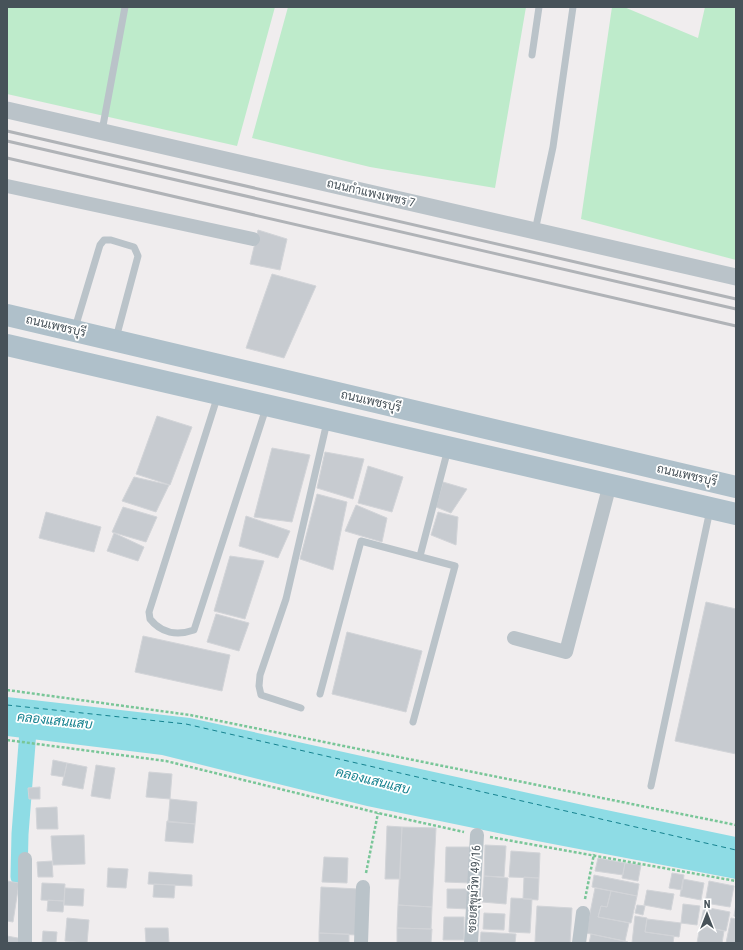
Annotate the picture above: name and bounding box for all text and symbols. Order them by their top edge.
street label: ถนนกำแพงเพชร 7 [326,176,417,210]
street label: ถนนเพชรบุรี [24,311,88,342]
street label: ถนนเพชรบุรี [339,386,403,417]
street label: ถนนเพชรบุรี [655,460,719,491]
water label: คลองแสนแสบ [17,709,94,732]
water label: คลองแสนแสบ [334,764,412,797]
street label: ซอยสุขุมวิท 49/16 [465,845,485,933]
north arrow [687,894,727,934]
text: N [704,898,711,911]

